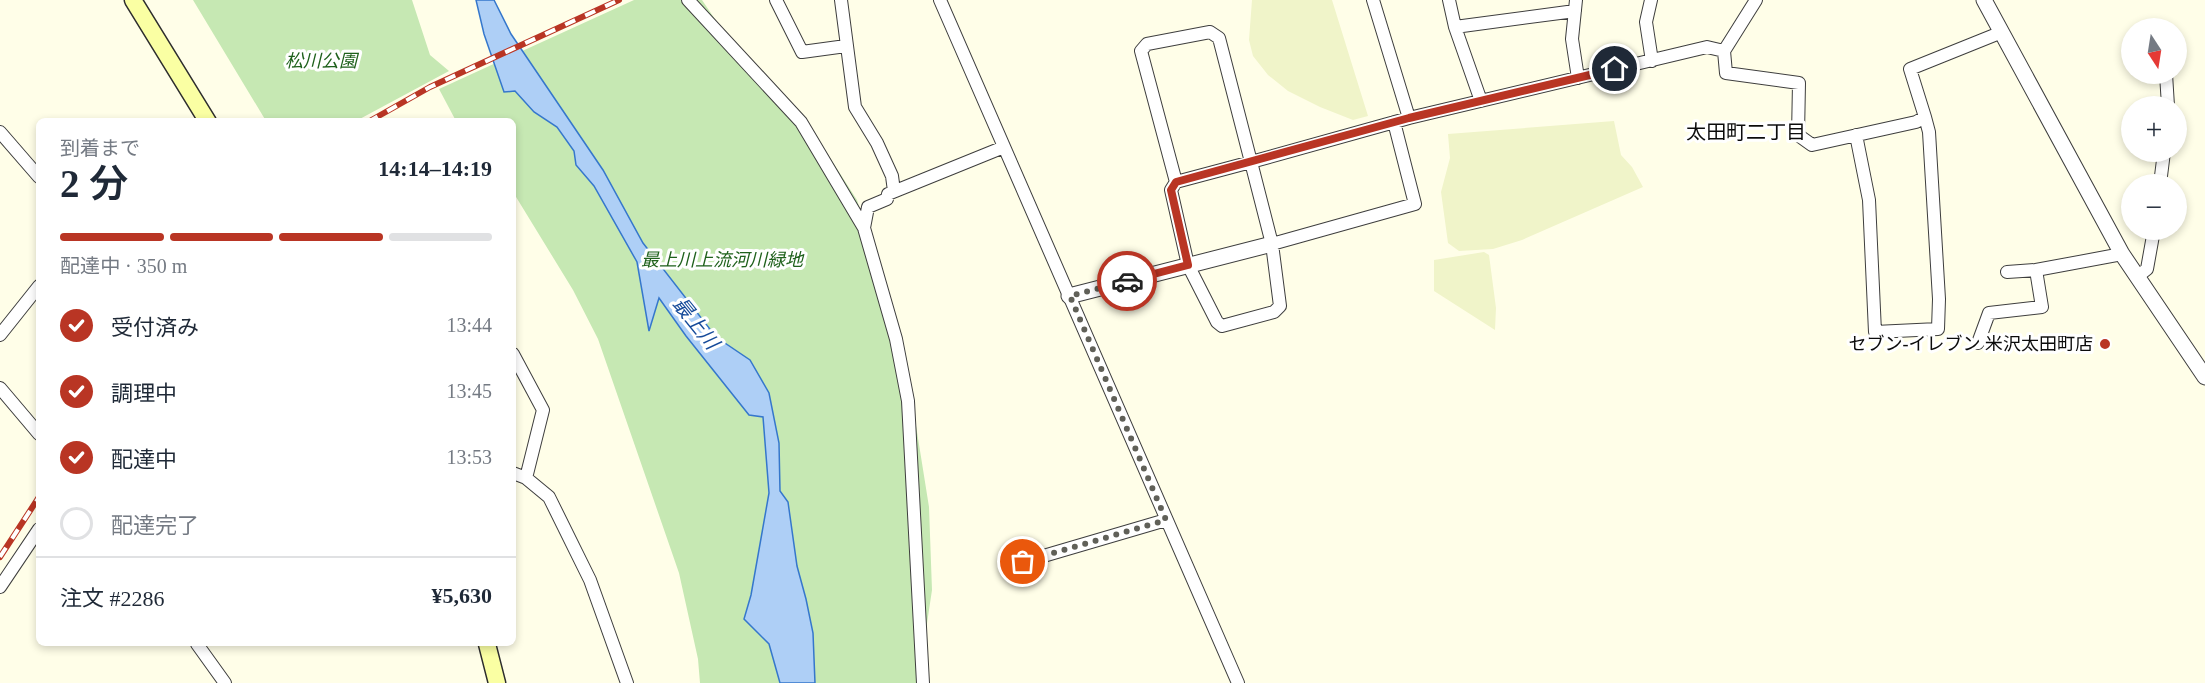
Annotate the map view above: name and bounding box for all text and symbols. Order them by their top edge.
north arrow [2121,18,2187,84]
map controls [2121,18,2187,240]
pin [1589,43,1640,94]
park label: 松川公園 [285,51,360,71]
icon: home [1598,52,1631,85]
button: + [2121,96,2187,162]
district label: 太田町二丁目 [1686,121,1806,143]
text: 到着まで [60,137,140,159]
text: 14:14–14:19 [378,156,492,181]
text: 2 分 [60,162,128,205]
button: − [2121,174,2187,240]
park label: 最上川上流河川緑地 [641,250,805,270]
courier [1097,251,1157,311]
text: 配達中 · 350 m [60,255,187,277]
icon: car [1111,265,1144,298]
water label: 最上川 [669,293,725,355]
icon: check [60,309,93,342]
text: 13:44 [446,314,492,336]
text: 受付済み [111,315,199,340]
place label: セブン-イレブン 米沢太田町店 [1849,334,2093,354]
marker: セブン-イレブン 米沢太田町店 [2098,337,2112,351]
icon: check [60,375,93,408]
text: 13:45 [446,380,492,402]
text: 調理中 [111,381,177,406]
icon: check [60,441,93,474]
text: 13:53 [446,446,492,468]
text: 配達中 [111,447,177,472]
text: 配達完了 [111,513,199,538]
pin [997,536,1048,587]
icon: bag [1006,545,1039,578]
text: ¥5,630 [432,583,492,608]
text: 注文 #2286 [60,586,165,611]

